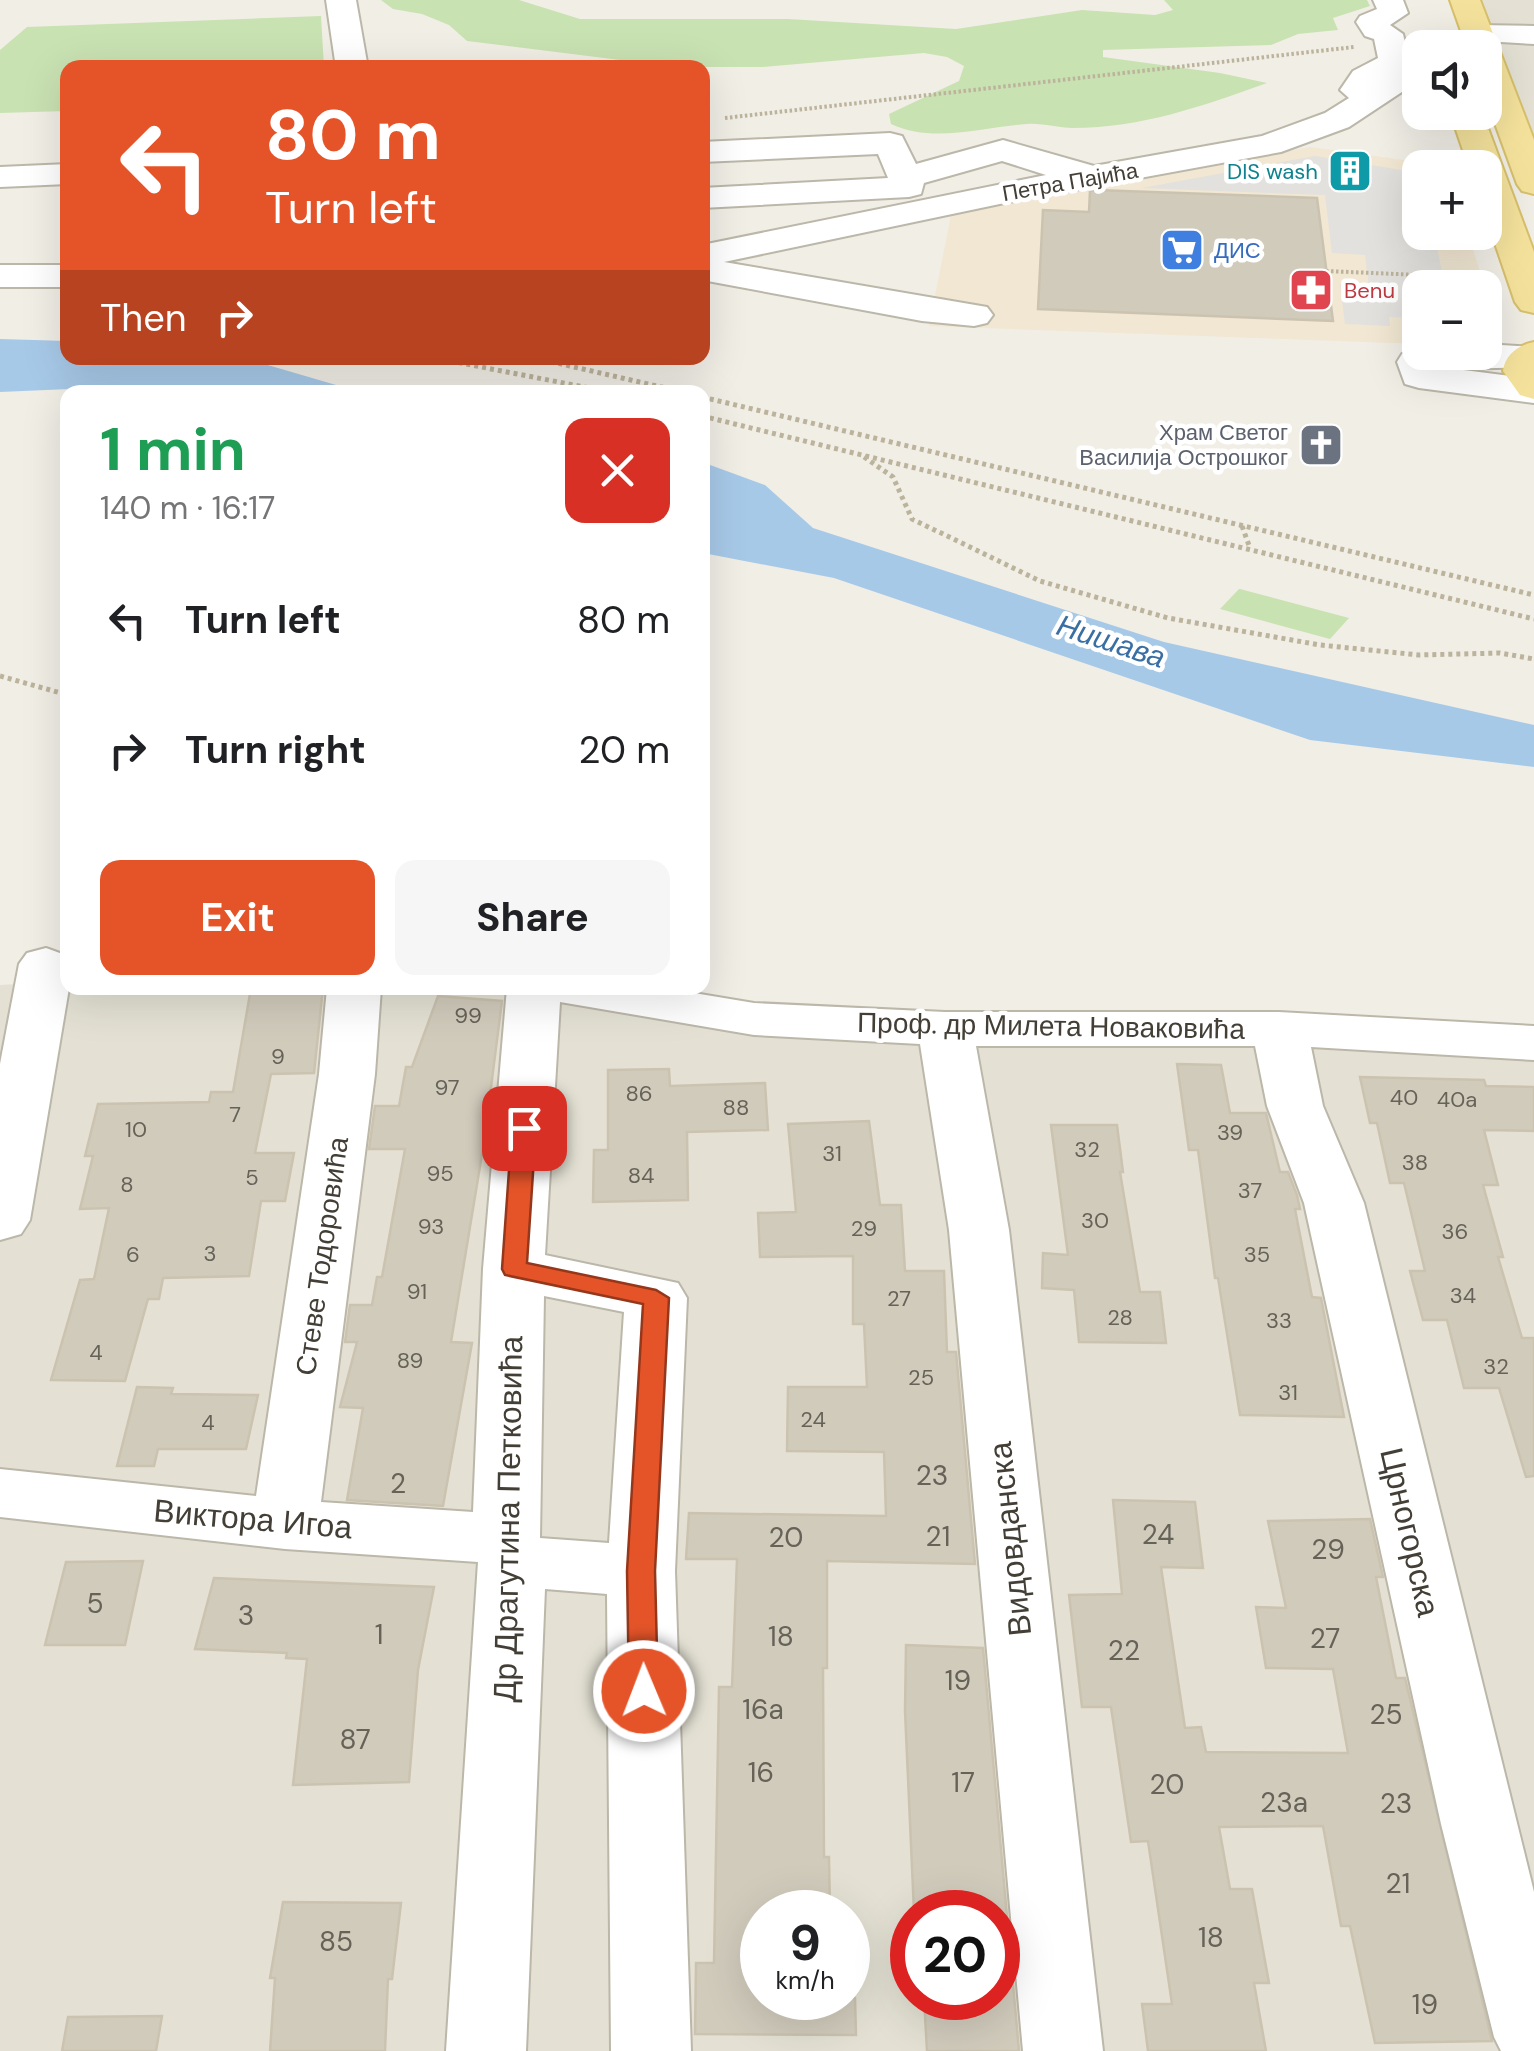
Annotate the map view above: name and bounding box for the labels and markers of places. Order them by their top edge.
building icon: DIS wash [1327,148,1373,194]
place label: DIS wash [1227,157,1318,186]
supermarket icon: ДИС [1159,227,1205,273]
place label: ДИС [1214,236,1261,265]
pharmacy icon: Benu [1288,267,1334,313]
place label: Benu [1344,276,1395,305]
place label: Храм Светог Василија Острошког [1079,418,1288,472]
church icon: Храм Светог Василија Острошког [1298,422,1344,468]
pin [482,1086,567,1171]

